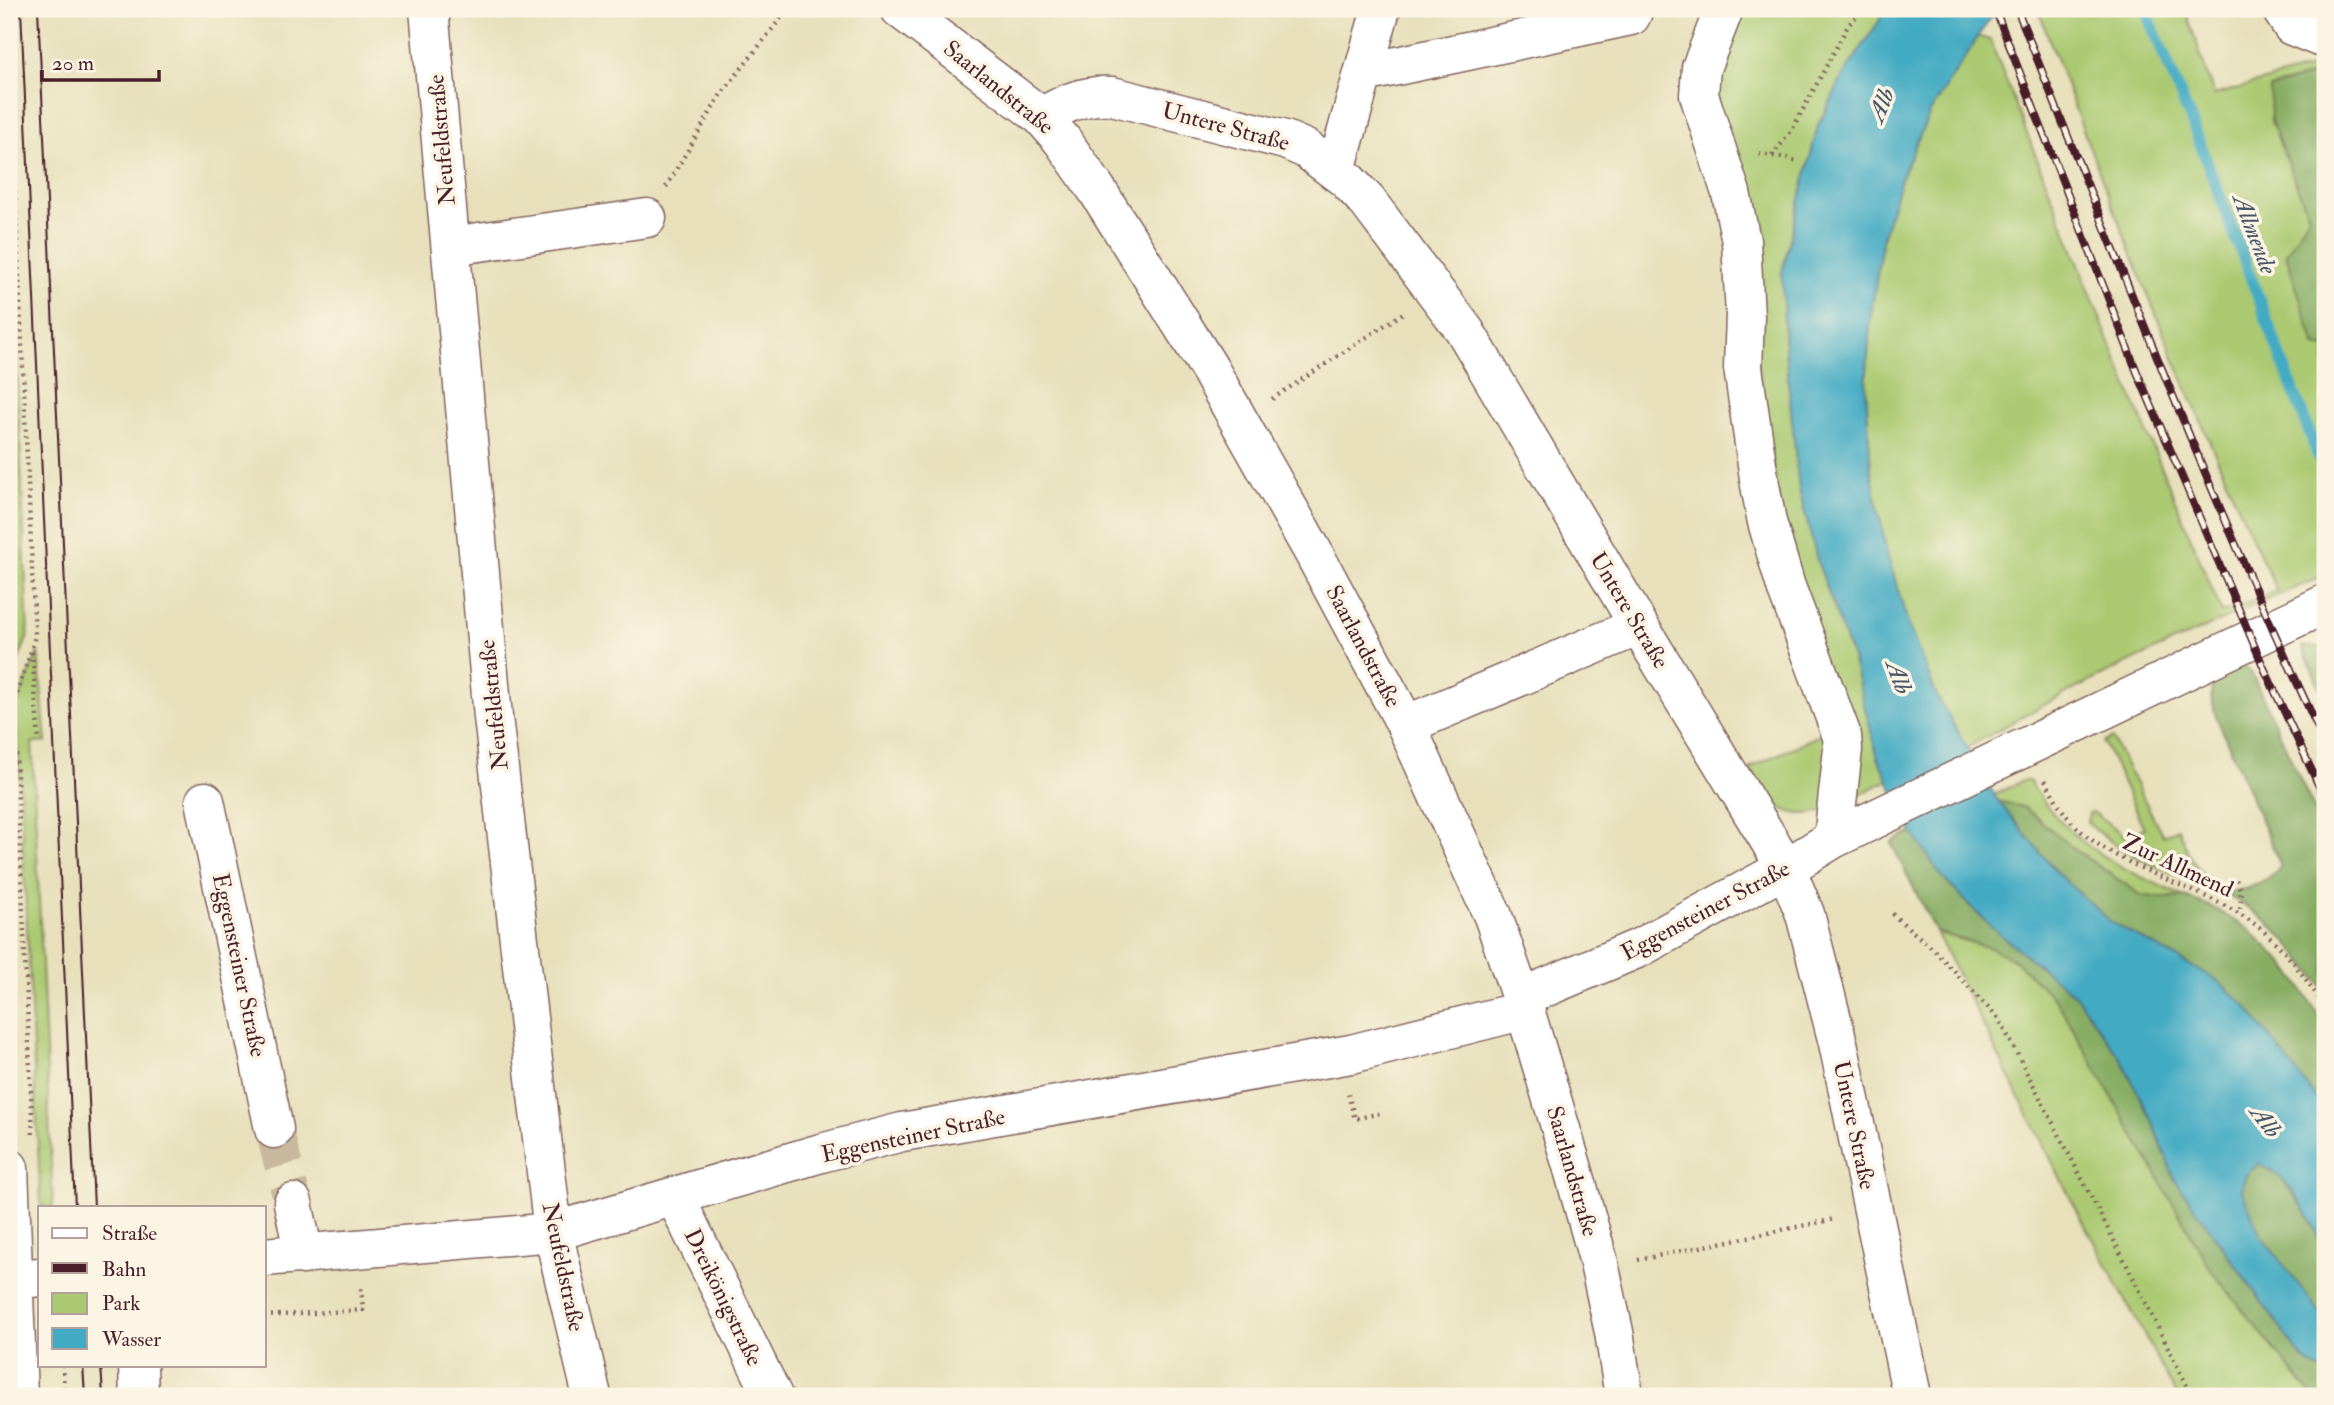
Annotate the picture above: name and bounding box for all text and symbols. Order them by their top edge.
street label: Saarlandstraße [937,34,1060,141]
scale bar [42,38,159,82]
text: 20 m [52,50,94,77]
street label: Neufeldstraße [421,73,462,207]
water label: Alb [1860,84,1902,130]
street label: Untere Straße [1159,96,1293,158]
water label: Allmende [2224,187,2284,279]
street label: Untere Straße [1583,547,1676,674]
street label: Saarlandstraße [1319,580,1408,713]
street label: Neufeldstraße [472,638,515,772]
water label: Alb [1877,653,1919,699]
street label: Zur Allmend [2118,827,2238,904]
street label: Eggensteiner Straße [1616,854,1795,967]
street label: Eggensteiner Straße [206,871,273,1060]
street label: Untere Straße [1827,1058,1882,1192]
water label: Alb [2241,1096,2288,1144]
street label: Eggensteiner Straße [819,1102,1008,1169]
street label: Saarlandstraße [1540,1103,1605,1240]
street label: Neufeldstraße [536,1200,591,1335]
legend [38,1206,266,1366]
text: Straße [102,1220,157,1247]
street label: Dreikönigstraße [678,1224,769,1371]
text: Bahn [102,1256,146,1283]
text: Park [102,1290,140,1317]
text: Wasser [101,1326,161,1353]

